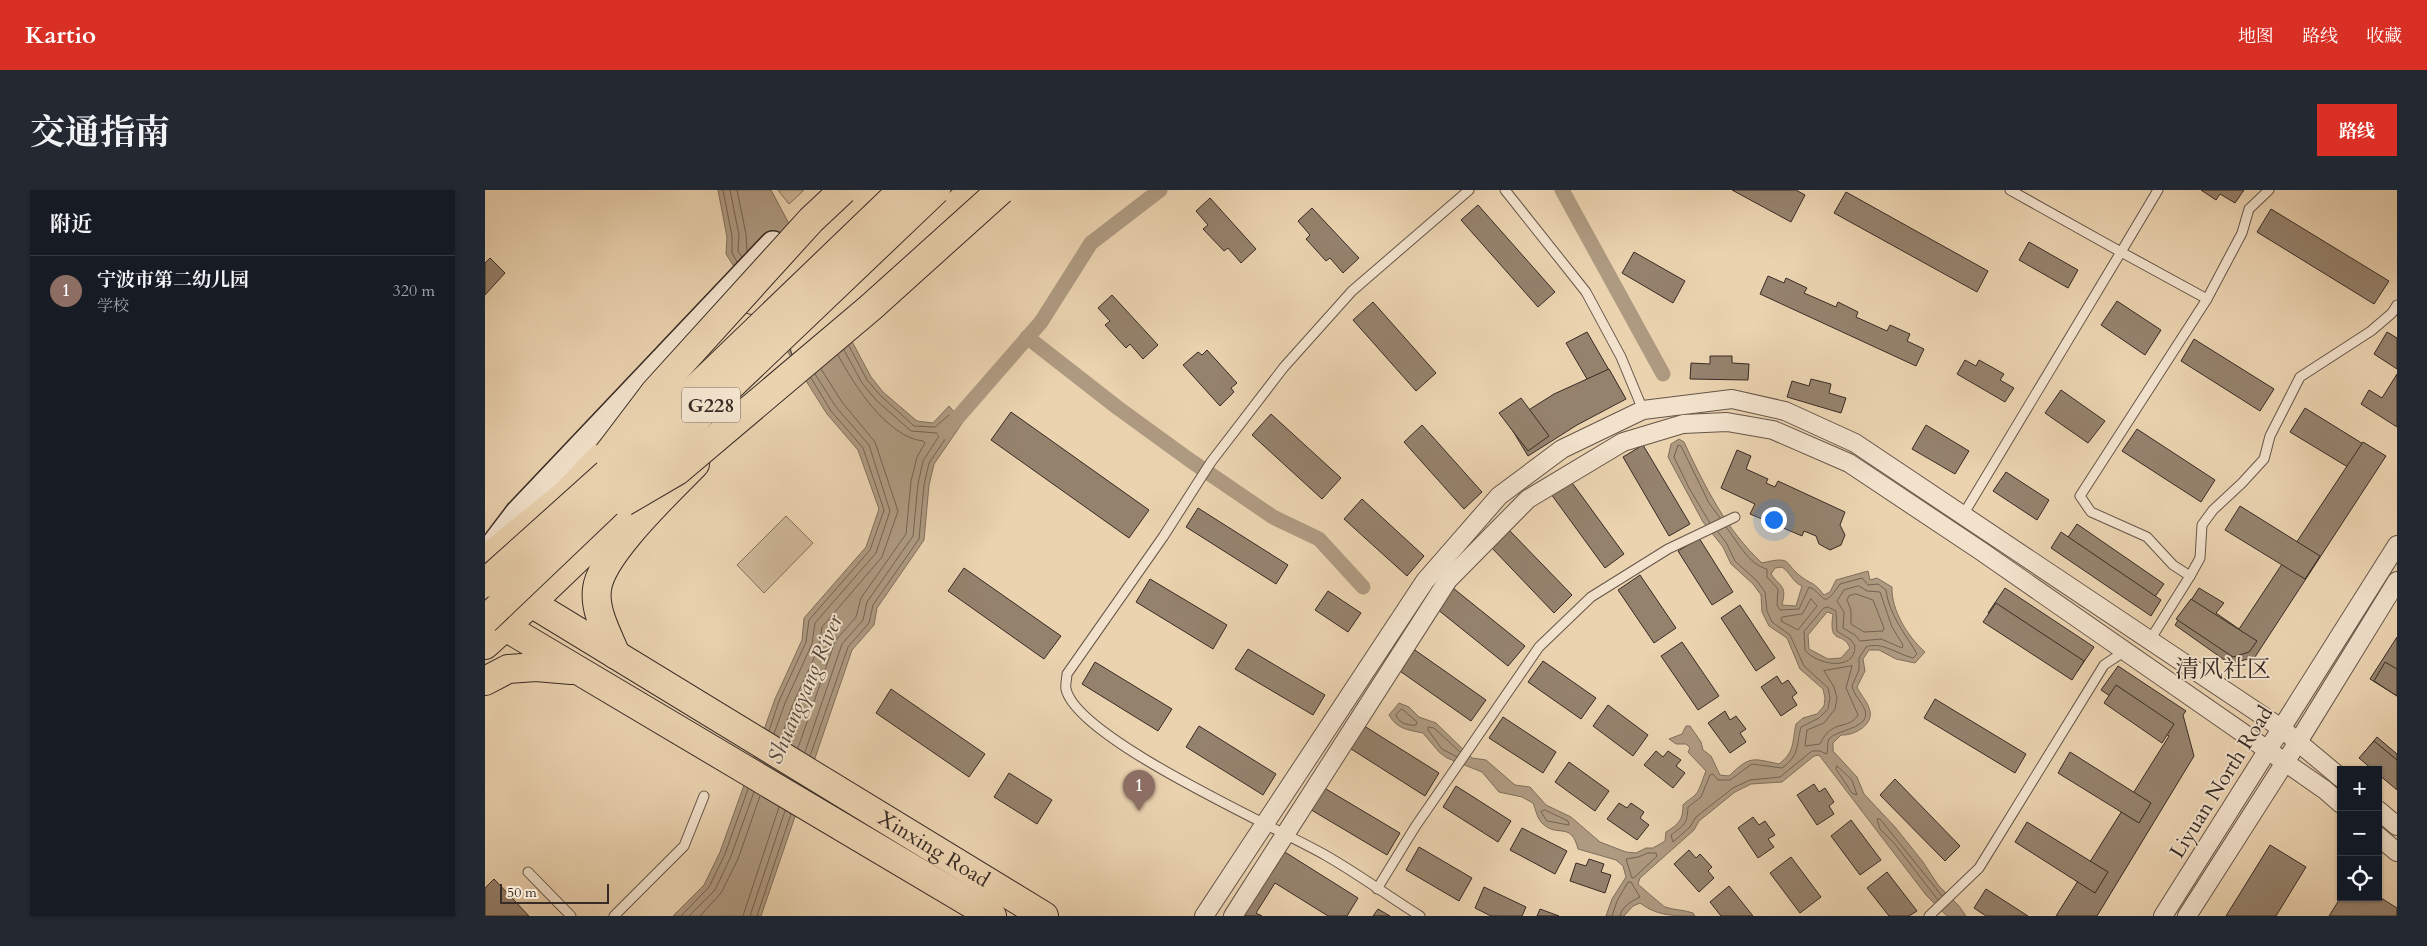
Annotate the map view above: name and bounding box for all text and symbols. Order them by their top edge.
text: Kartio [25,19,96,52]
text: 地图 [2238,24,2274,49]
text: 路线 [2302,24,2338,49]
text: 收藏 [2366,24,2402,49]
button: 路线 [2317,104,2397,156]
text: 交通指南 [30,109,170,157]
text: 附近 [50,210,92,239]
text: 宁波市第二幼儿园 [97,267,249,293]
text: 1 [62,280,70,302]
text: 320 m [393,280,435,302]
text: 学校 [97,295,129,317]
road number: G228 [682,388,740,422]
your location [1761,507,1787,533]
water label: Shuangyang River [760,610,850,768]
district label: 清风社区 [2175,653,2271,686]
street label: Liyuan North Road [2163,700,2280,864]
map controls [2337,766,2382,901]
button: + [2337,766,2382,811]
pin: 1 [1123,770,1155,811]
street label: Xinxing Road [872,804,995,894]
button: − [2337,811,2382,856]
button: locate [2337,856,2382,901]
scale bar [500,881,609,904]
text: 50 m [507,883,537,902]

